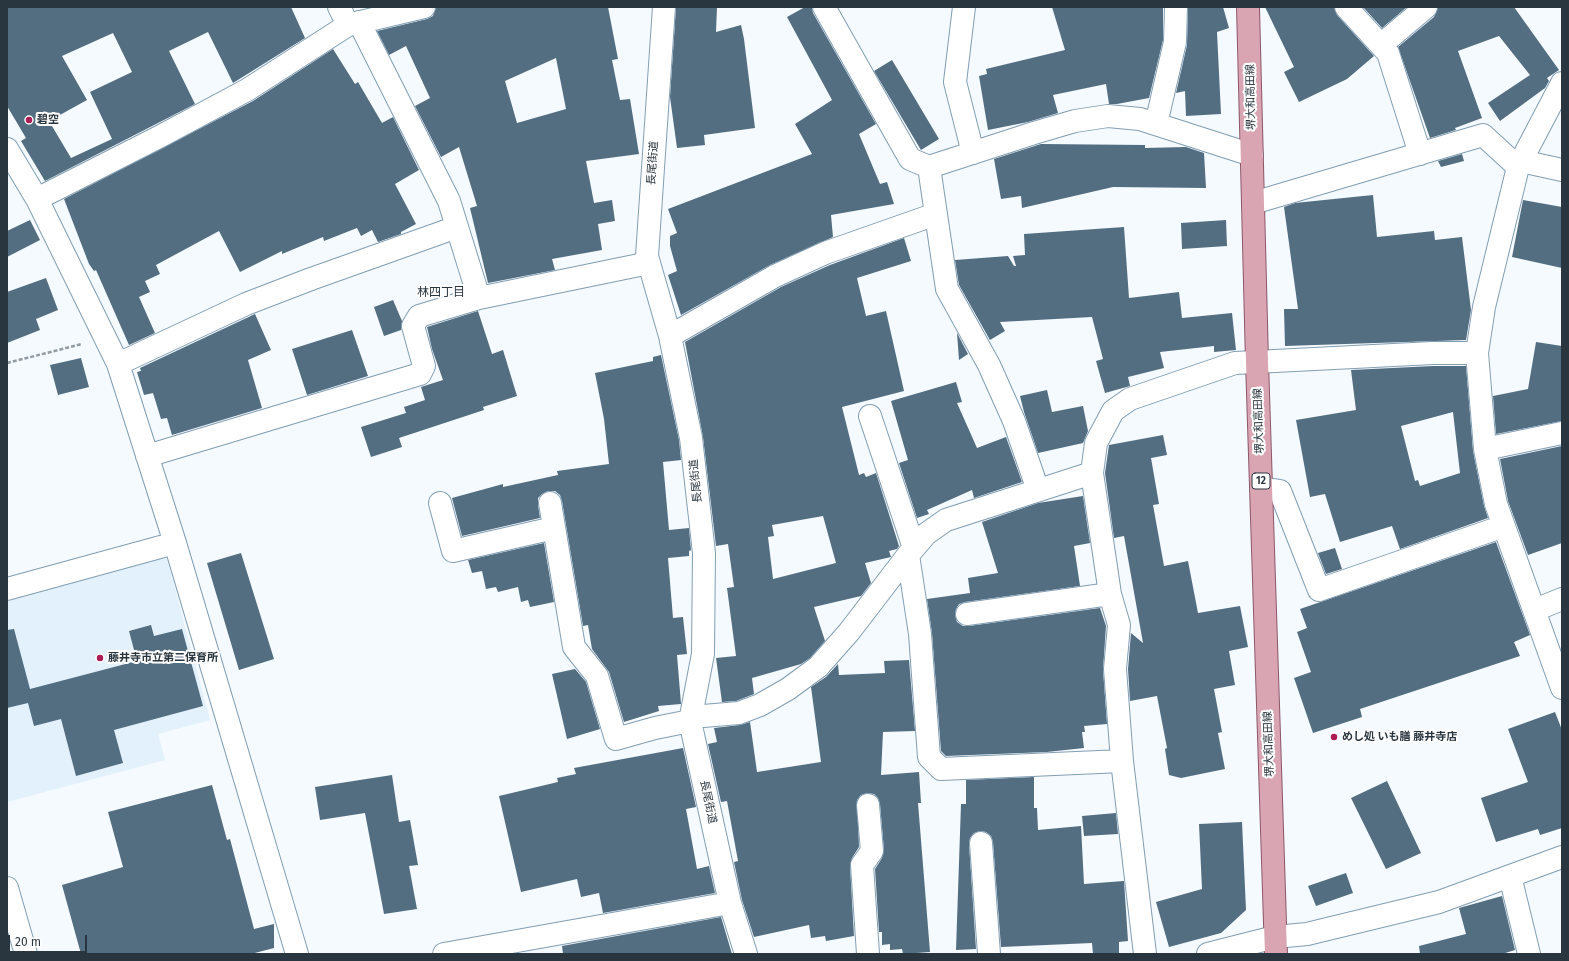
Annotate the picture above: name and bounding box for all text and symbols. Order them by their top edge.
street label: 堺大和高田線 [1244,64,1258,130]
place label: 碧空 [37,113,59,127]
marker: 碧空 [24,115,34,125]
street label: 長尾街道 [645,141,661,185]
district label: 林四丁目 [417,286,465,300]
street label: 堺大和高田線 [1251,388,1267,454]
street label: 長尾街道 [687,458,705,504]
road number: 12 [1252,473,1270,489]
place label: 藤井寺市立第二保育所 [108,651,218,665]
marker: 藤井寺市立第二保育所 [95,653,105,663]
street label: 堺大和高田線 [1261,711,1277,777]
place label: めし処 いも膳 藤井寺店 [1342,730,1457,744]
marker: めし処 いも膳 藤井寺店 [1329,732,1339,742]
street label: 長尾街道 [697,779,719,825]
scale bar [10,927,89,953]
text: 20 m [15,935,41,949]

